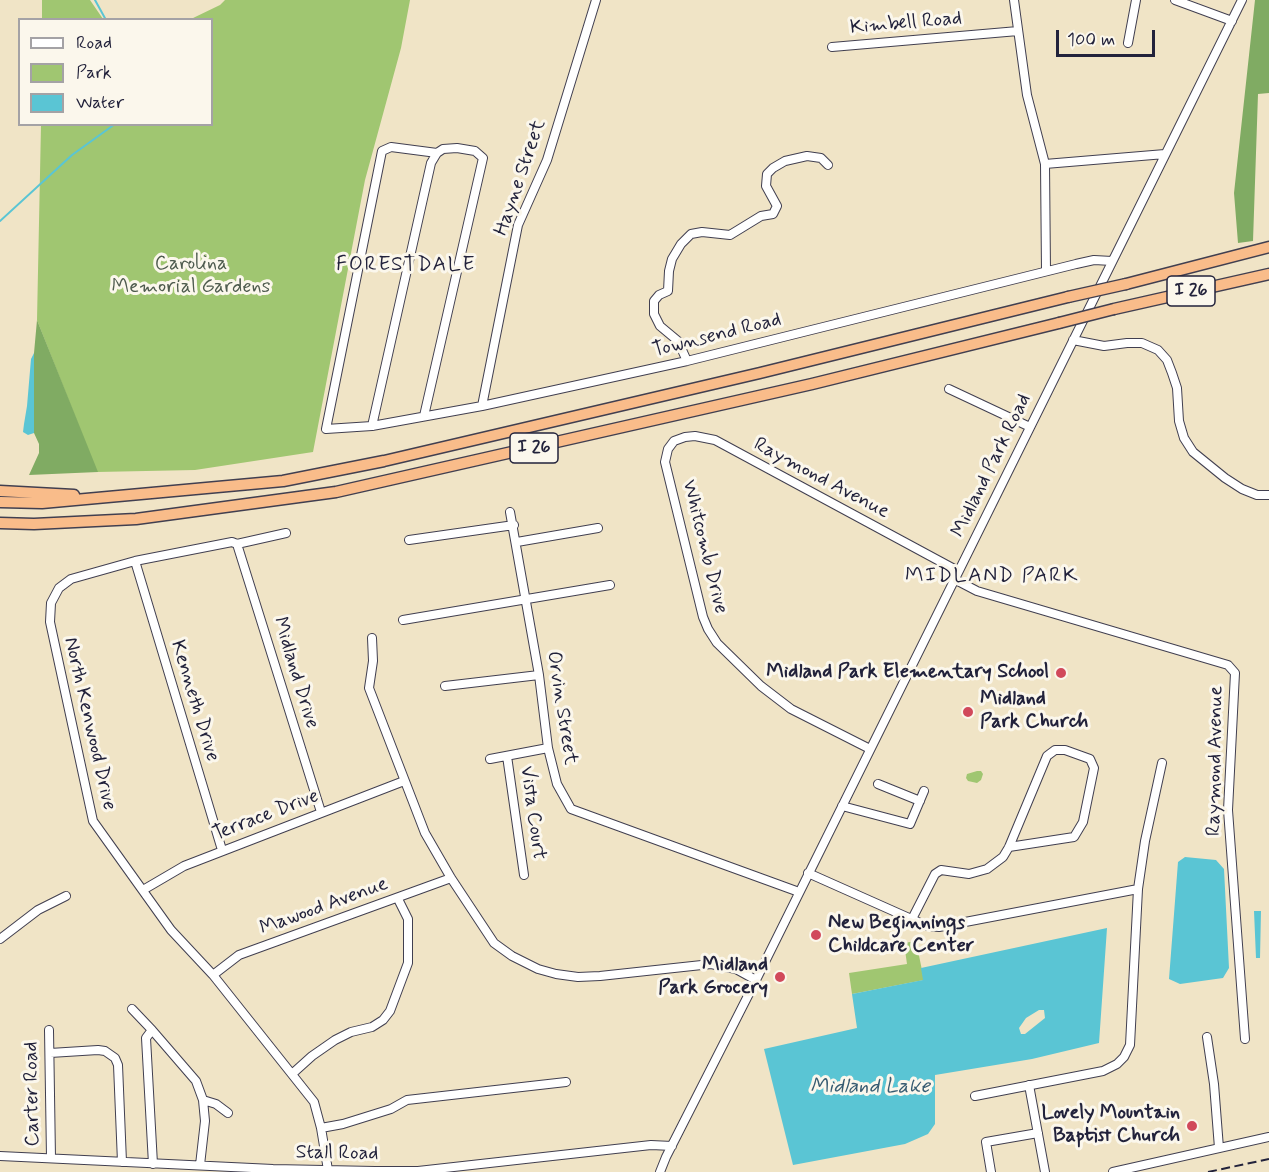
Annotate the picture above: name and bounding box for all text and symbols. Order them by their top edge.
street label: Kimbell Road [849,7,963,41]
legend [18,18,213,126]
scale bar [1059,18,1158,56]
text: 100 m [1067,28,1115,52]
text: Road [76,31,112,55]
text: Park [76,61,112,85]
text: Water [76,91,124,115]
street label: Hayne Street [490,117,552,239]
park label: Carolina Memorial Gardens [112,253,270,300]
district label: FORESTDALE [335,253,477,279]
road number: I 26 [1167,276,1215,306]
street label: Townsend Road [650,308,784,364]
street label: Midland Park Road [947,390,1037,542]
road number: I 26 [510,433,558,463]
street label: Raymond Avenue [749,433,893,525]
street label: Whitcomb Drive [676,478,732,616]
district label: MIDLAND PARK [908,564,1076,590]
street label: Midland Drive [267,614,323,732]
street label: North Kenwood Drive [57,635,121,813]
street label: Kenneth Drive [164,637,224,765]
street label: Orvin Street [540,649,582,767]
place label: Midland Park Elementary School [766,661,1049,685]
marker: Midland Park Elementary School [1054,666,1068,680]
street label: Raymond Avenue [1203,686,1229,836]
place label: Midland Park Church [980,688,1088,735]
marker: Midland Park Church [961,705,975,719]
street label: Vista Court [514,764,550,862]
street label: Terrace Drive [210,785,322,847]
street label: Mawood Avenue [257,873,391,941]
place label: New Beginnings Childcare Center [828,912,974,959]
marker: New Beginnings Childcare Center [809,928,823,942]
place label: Midland Park Grocery [658,954,768,1001]
marker: Midland Park Grocery [773,970,787,984]
street label: Carter Road [20,1041,46,1147]
water label: Midland Lake [810,1075,930,1101]
place label: Lovely Mountain Baptist Church [1042,1102,1180,1149]
marker: Lovely Mountain Baptist Church [1185,1119,1199,1133]
street label: Stall Road [295,1141,379,1167]

